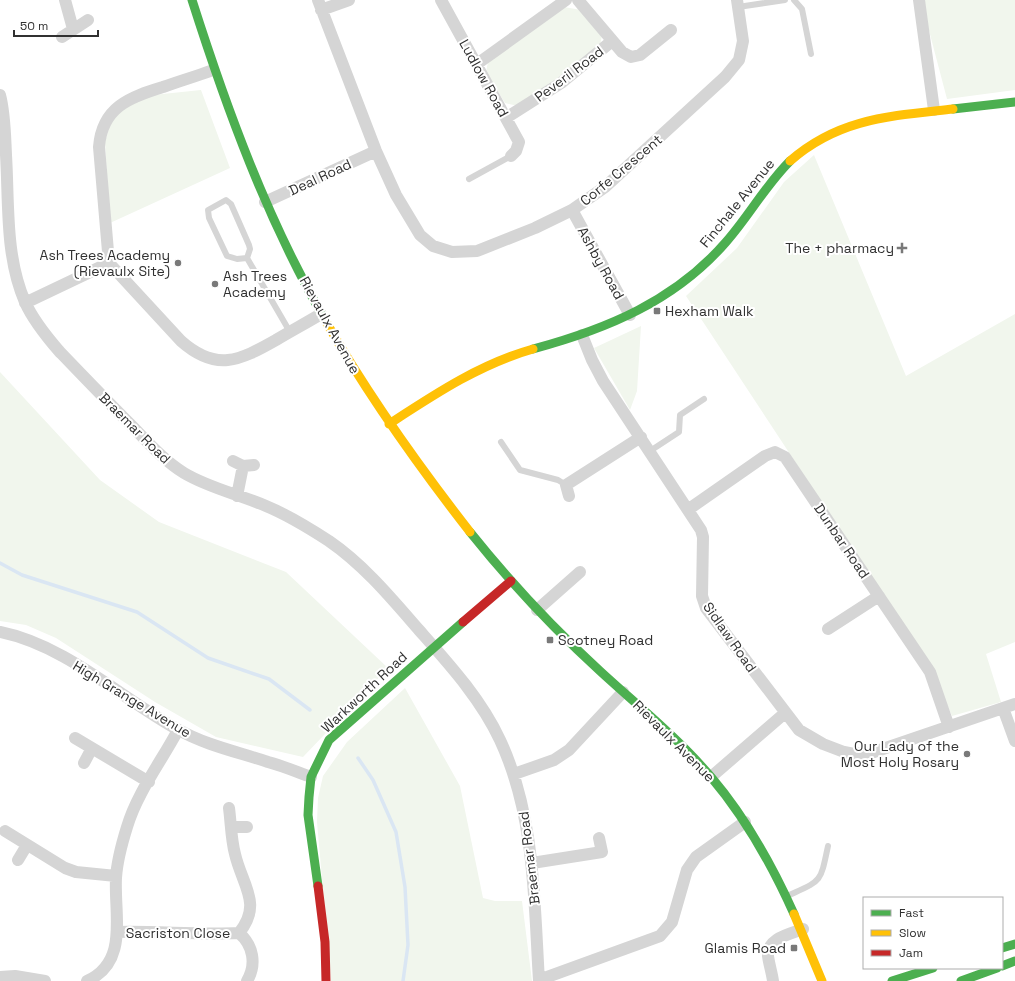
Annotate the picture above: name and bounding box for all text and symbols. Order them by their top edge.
scale bar [14,12,98,38]
text: 50 m [20,18,48,34]
street label: Ludlow Road [455,36,513,120]
street label: Peveril Road [531,42,607,106]
street label: Corfe Crescent [576,130,666,210]
street label: Deal Road [286,155,354,199]
street label: Finchale Avenue [696,155,778,251]
street label: Ashby Road [574,224,628,302]
place label: The + pharmacy [785,239,894,257]
marker: The + pharmacy [897,243,907,253]
place label: Ash Trees Academy (Rievaulx Site) [40,246,170,280]
marker: Ash Trees Academy (Rievaulx Site) [173,258,183,268]
place label: Ash Trees Academy [223,267,287,301]
street label: Rievaulx Avenue [296,273,364,377]
marker: Ash Trees Academy [210,279,220,289]
place label: Hexham Walk [665,302,754,320]
marker: Hexham Walk [652,306,662,316]
street label: Braemar Road [95,388,175,468]
street label: Dunbar Road [810,500,874,582]
street label: Sidlaw Road [699,598,761,676]
place label: Scotney Road [558,631,653,649]
marker: Scotney Road [545,635,555,645]
street label: Warkworth Road [317,648,411,736]
street label: High Grange Avenue [70,657,194,741]
street label: Rievaulx Avenue [629,696,719,786]
place label: Our Lady of the Most Holy Rosary [841,737,959,771]
marker: Our Lady of the Most Holy Rosary [962,749,972,759]
street label: Braemar Road [514,810,544,906]
legend [863,897,1003,969]
text: Fast [899,905,924,921]
street label: Sacriston Close [126,924,230,942]
text: Slow [899,925,926,941]
place label: Glamis Road [704,939,786,957]
marker: Glamis Road [789,943,799,953]
text: Jam [899,945,923,961]

